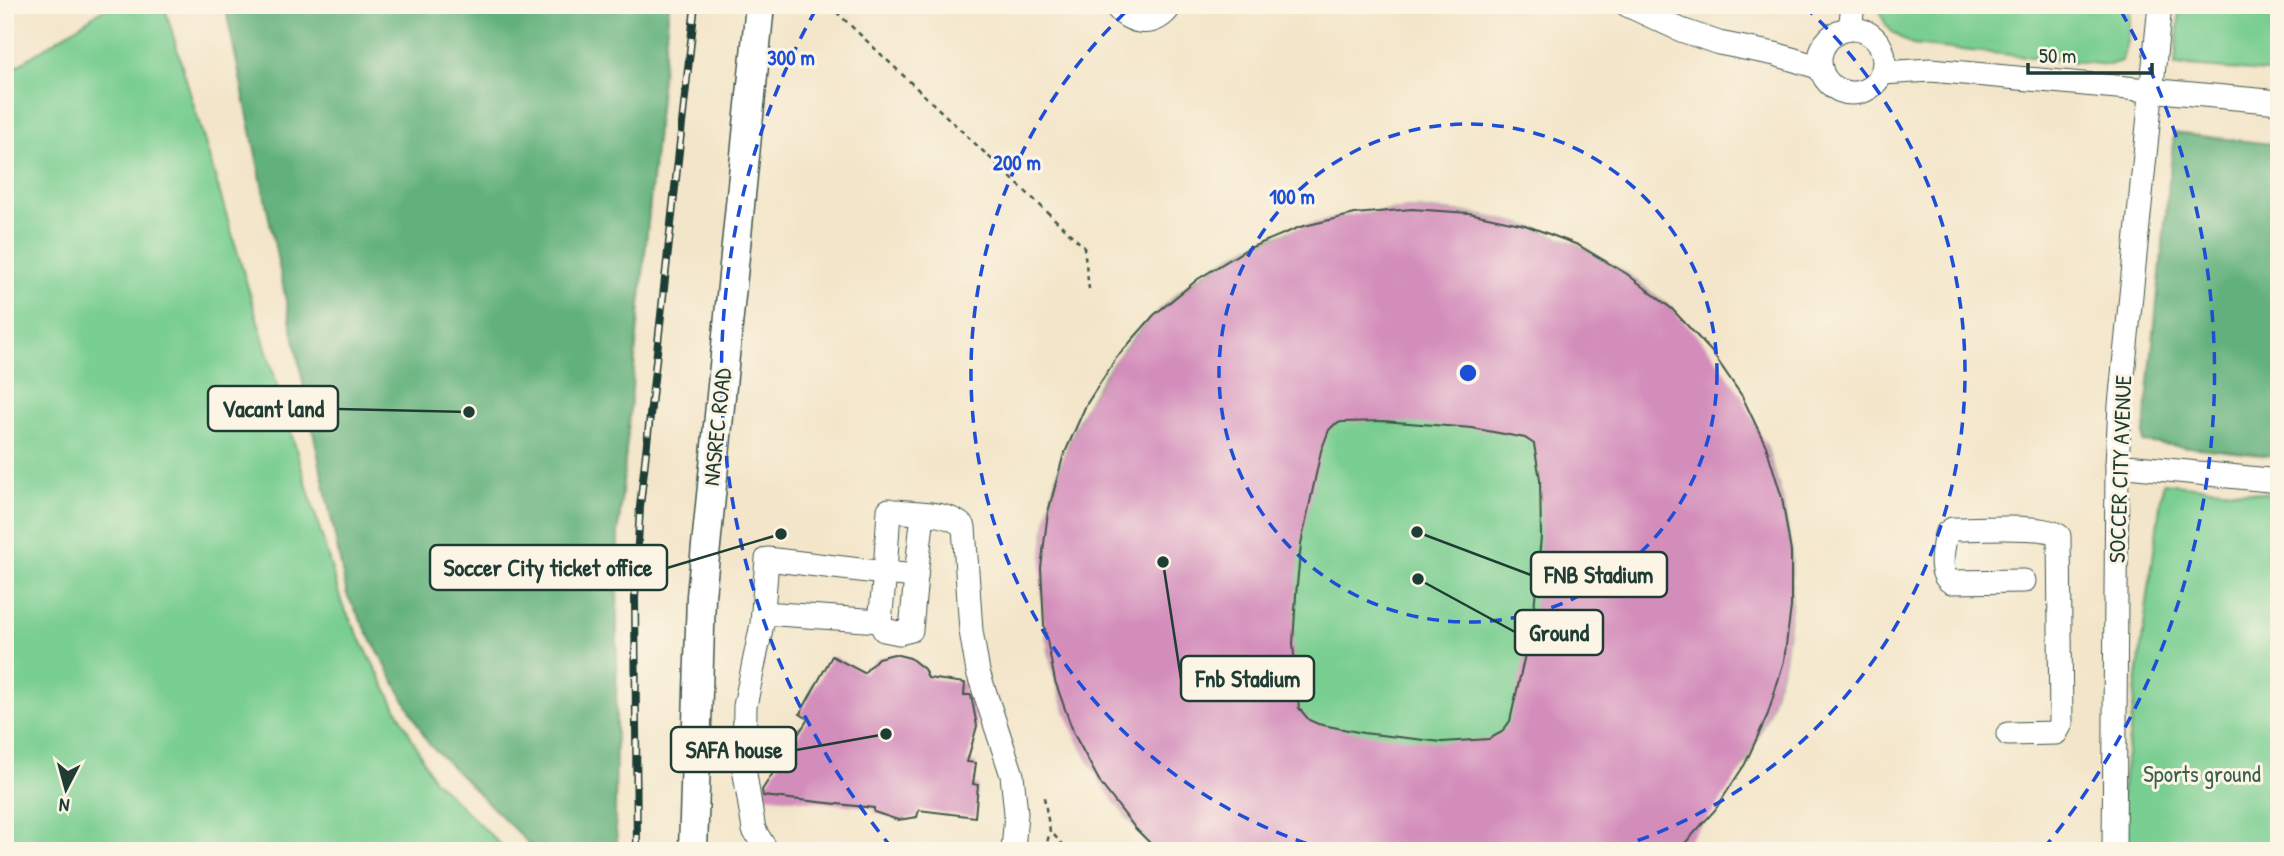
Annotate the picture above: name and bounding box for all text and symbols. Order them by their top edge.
scale bar [2028,32,2153,76]
text: 50 m [2039,41,2076,70]
text: 300 m [767,43,815,72]
text: 200 m [993,148,1041,177]
text: 100 m [1269,182,1315,211]
centre of rings [1456,361,1480,385]
street label: NASREC ROAD [695,367,738,487]
street label: SOCCER CITY AVENUE [2101,374,2138,563]
callout: Vacant land [208,386,338,431]
text: Vacant land [222,392,325,424]
callout: Soccer City ticket office [430,545,667,590]
text: Soccer City ticket office [444,551,653,584]
callout: FNB Stadium [1531,552,1667,597]
text: FNB Stadium [1544,558,1653,590]
callout: Ground [1515,610,1603,655]
text: Ground [1529,616,1590,648]
callout: Fnb Stadium [1181,656,1314,701]
text: Fnb Stadium [1195,662,1300,694]
callout: SAFA house [671,727,796,772]
text: SAFA house [685,733,783,765]
north arrow [32,754,102,824]
park label: Sports ground [2143,758,2261,789]
text: N [58,792,71,819]

